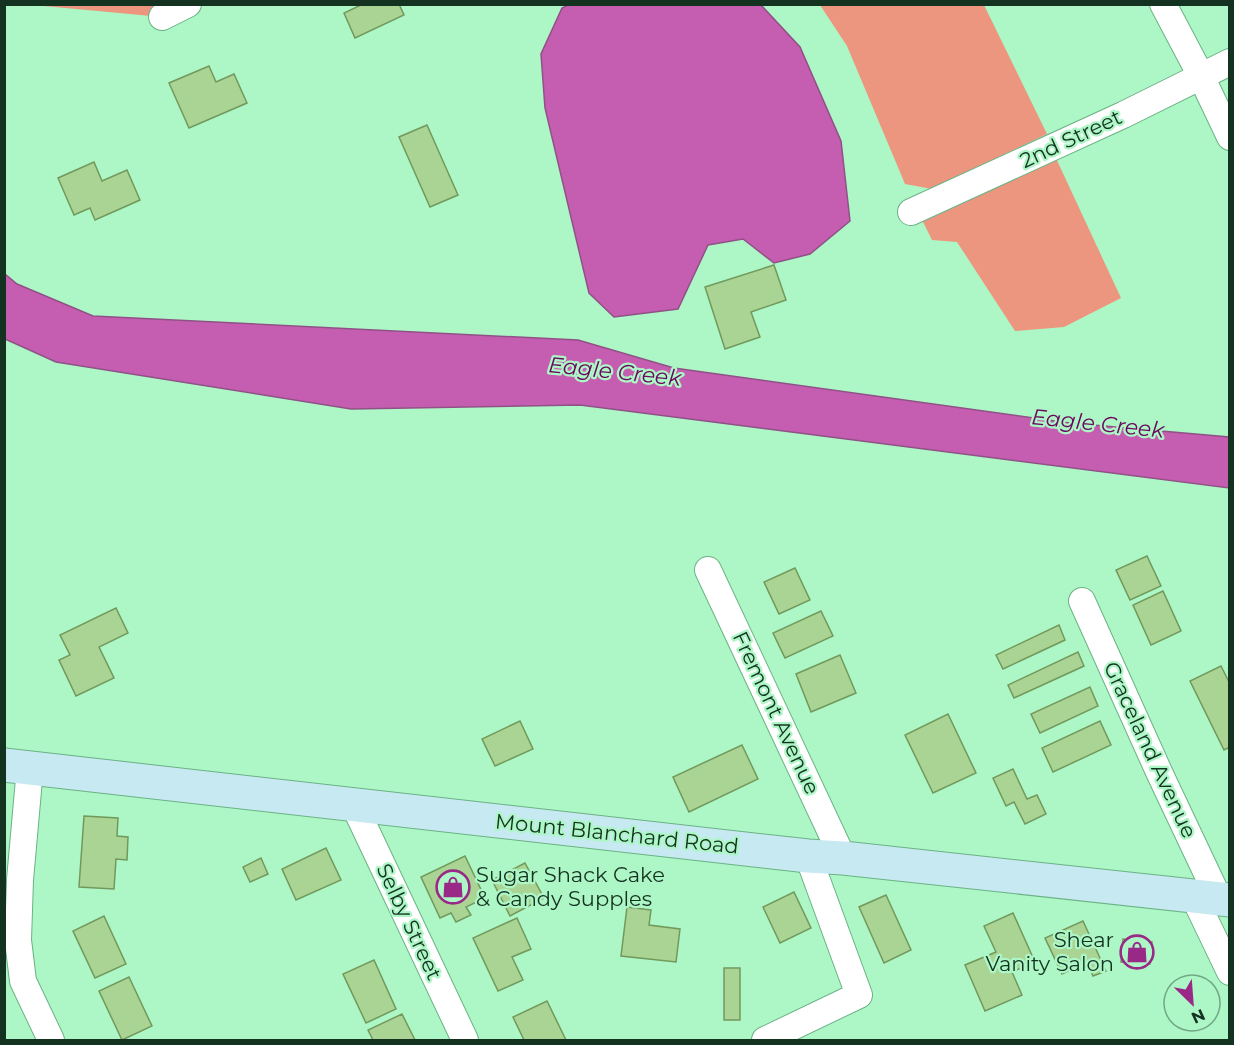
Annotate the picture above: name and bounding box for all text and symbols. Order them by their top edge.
street label: 2nd Street [1016,104,1126,173]
water label: Eagle Creek [547,351,684,392]
water label: Eagle Creek [1030,403,1167,444]
street label: Fremont Avenue [728,627,825,798]
street label: Graceland Avenue [1099,658,1202,842]
street label: Mount Blanchard Road [494,808,740,859]
street label: Selby Street [372,860,447,984]
place label: Sugar Shack Cake & Candy Supples [476,862,665,911]
shop icon: Sugar Shack Cake & Candy Supples [435,869,471,905]
place label: Shear Vanity Salon [985,927,1114,976]
shop icon: Shear Vanity Salon [1119,934,1155,970]
north arrow [1162,973,1222,1033]
text: N [1188,1005,1208,1027]

